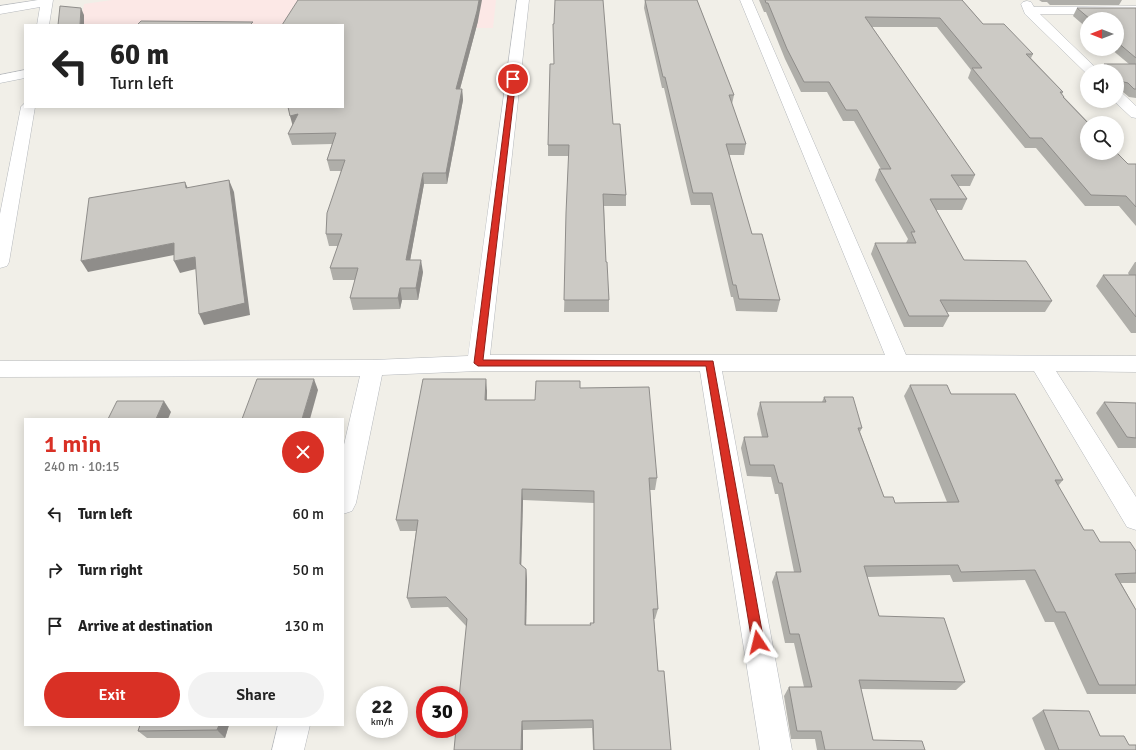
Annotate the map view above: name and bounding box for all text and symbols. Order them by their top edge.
north arrow [1080,12,1124,56]
map controls [1080,12,1124,160]
text: 60 m [110,38,169,72]
icon: left [44,40,96,92]
pin [496,62,530,96]
button: sound [1080,64,1124,108]
icon: arrive [502,68,524,90]
text: Turn left [110,72,173,94]
button: search [1080,116,1124,160]
text: 1 min [44,429,101,459]
button: close [282,431,324,473]
text: 240 m · 10:15 [44,459,120,475]
icon: left [44,503,66,525]
text: Turn left [78,505,132,523]
text: 60 m [293,505,324,523]
icon: right [44,559,66,581]
text: Turn right [78,561,143,579]
text: 50 m [293,561,324,579]
icon: arrive [44,615,66,637]
text: Arrive at destination [78,617,213,635]
text: 130 m [284,617,324,635]
position arrow [737,621,779,663]
button: Exit [44,672,180,718]
button: Share [188,672,324,718]
speed limit sign: 30 [416,686,468,738]
text: 22 [371,694,393,719]
text: km/h [371,716,393,728]

